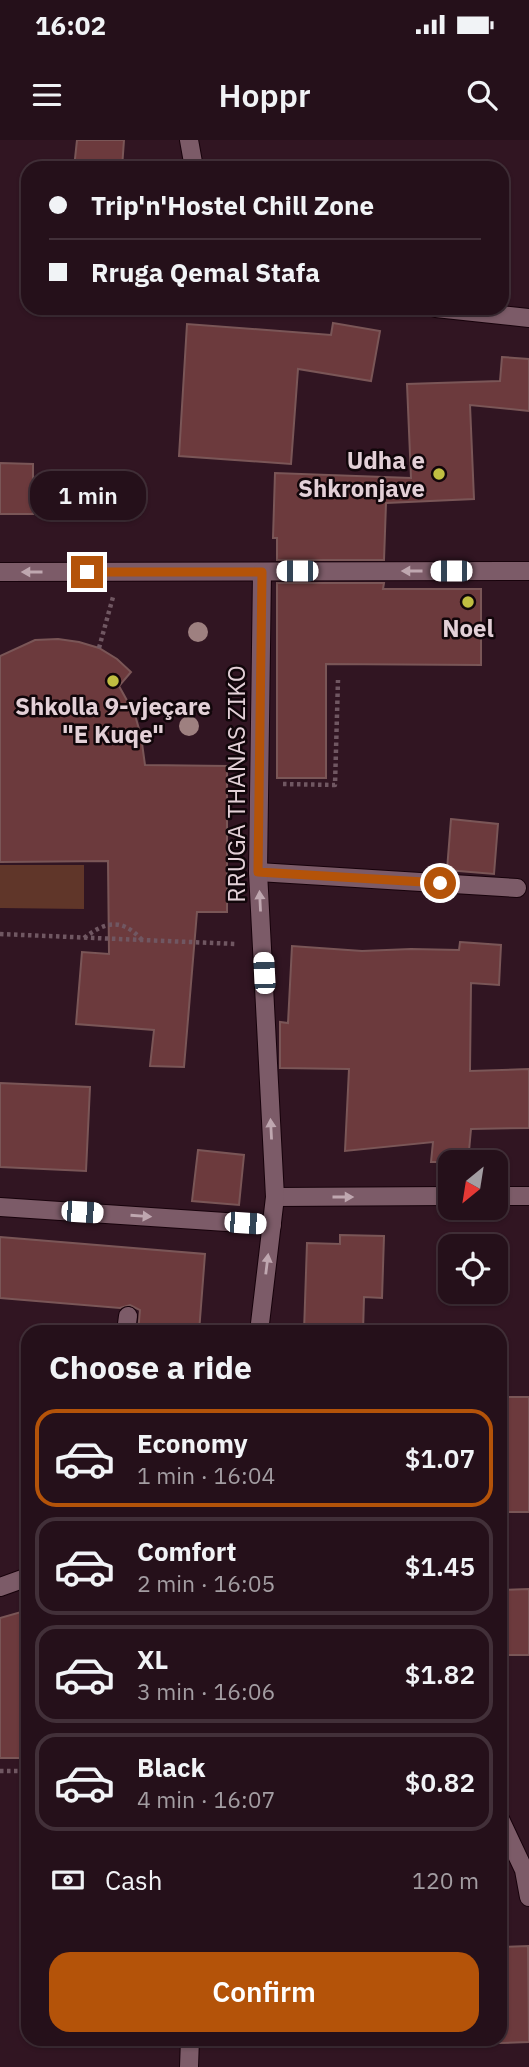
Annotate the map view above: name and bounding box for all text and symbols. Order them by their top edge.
text: 16:02 [35,8,106,42]
text: Hoppr [218,74,311,116]
icon: menu [28,76,66,114]
icon: search [463,76,501,114]
text: Trip'n'Hostel Chill Zone [91,188,374,222]
text: Rruga Qemal Stafa [91,255,320,289]
place label: Udha e Shkronjave [298,444,425,504]
marker: Udha e Shkronjave [431,466,447,482]
callout: 1 min [29,470,145,520]
text: 1 min [58,480,118,510]
route end [71,556,103,588]
car [277,561,319,582]
car [431,561,473,582]
one-way arrow [401,565,423,577]
one-way arrow [21,566,43,578]
marker: Noel [460,594,476,610]
place label: Noel [442,612,494,644]
street label: RRUGA THANAS ZIKO [220,665,252,903]
marker: Shkolla 9-vjeçare "E Kuqe" [105,673,121,689]
place label: Shkolla 9-vjeçare "E Kuqe" [15,690,211,750]
route start [424,867,456,899]
one-way arrow [254,890,265,912]
car [253,951,276,995]
one-way arrow [266,1117,277,1139]
north arrow [438,1150,508,1220]
map controls [438,1150,508,1304]
one-way arrow [332,1191,354,1203]
car [61,1200,104,1224]
one-way arrow [131,1211,153,1222]
car [224,1211,267,1235]
button: locate [438,1234,508,1304]
one-way arrow [262,1253,273,1275]
text: Choose a ride [49,1346,252,1388]
text: Economy [137,1426,248,1460]
icon: car [53,1427,116,1490]
text: $1.07 [405,1441,475,1475]
text: 1 min · 16:04 [137,1460,275,1490]
text: Comfort [137,1534,236,1568]
icon: car [53,1535,116,1598]
text: $1.45 [405,1549,475,1583]
text: 2 min · 16:05 [137,1568,275,1598]
text: XL [137,1642,168,1676]
icon: car [53,1643,116,1706]
text: $1.82 [405,1657,475,1691]
text: 3 min · 16:06 [137,1676,275,1706]
text: Black [137,1750,205,1784]
icon: car [53,1751,116,1814]
text: $0.82 [405,1765,475,1799]
text: 4 min · 16:07 [137,1784,275,1814]
icon: cash [49,1861,87,1899]
text: Cash [105,1863,162,1897]
text: 120 m [412,1865,479,1895]
button: Confirm [49,1952,479,2032]

